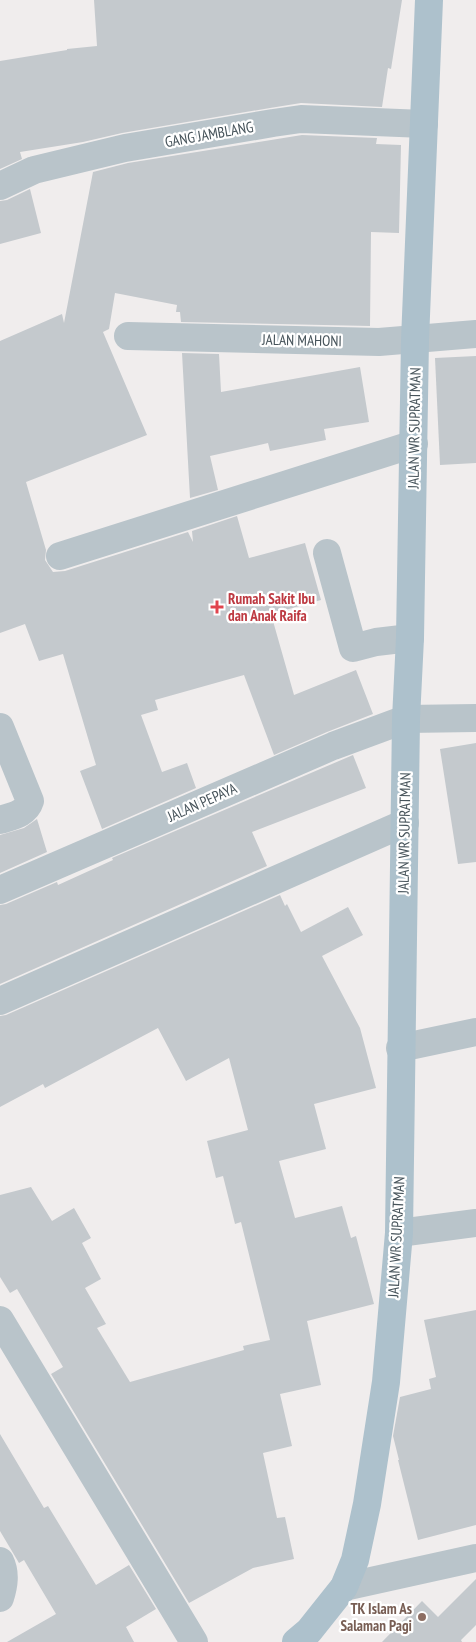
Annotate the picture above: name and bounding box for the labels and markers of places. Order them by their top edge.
place label: Rumah Sakit Ibu dan Anak Raifa [228,589,315,625]
marker: Rumah Sakit Ibu dan Anak Raifa [210,600,224,614]
place label: TK Islam As Salaman Pagi [340,1599,412,1635]
marker: TK Islam As Salaman Pagi [416,1611,428,1623]

